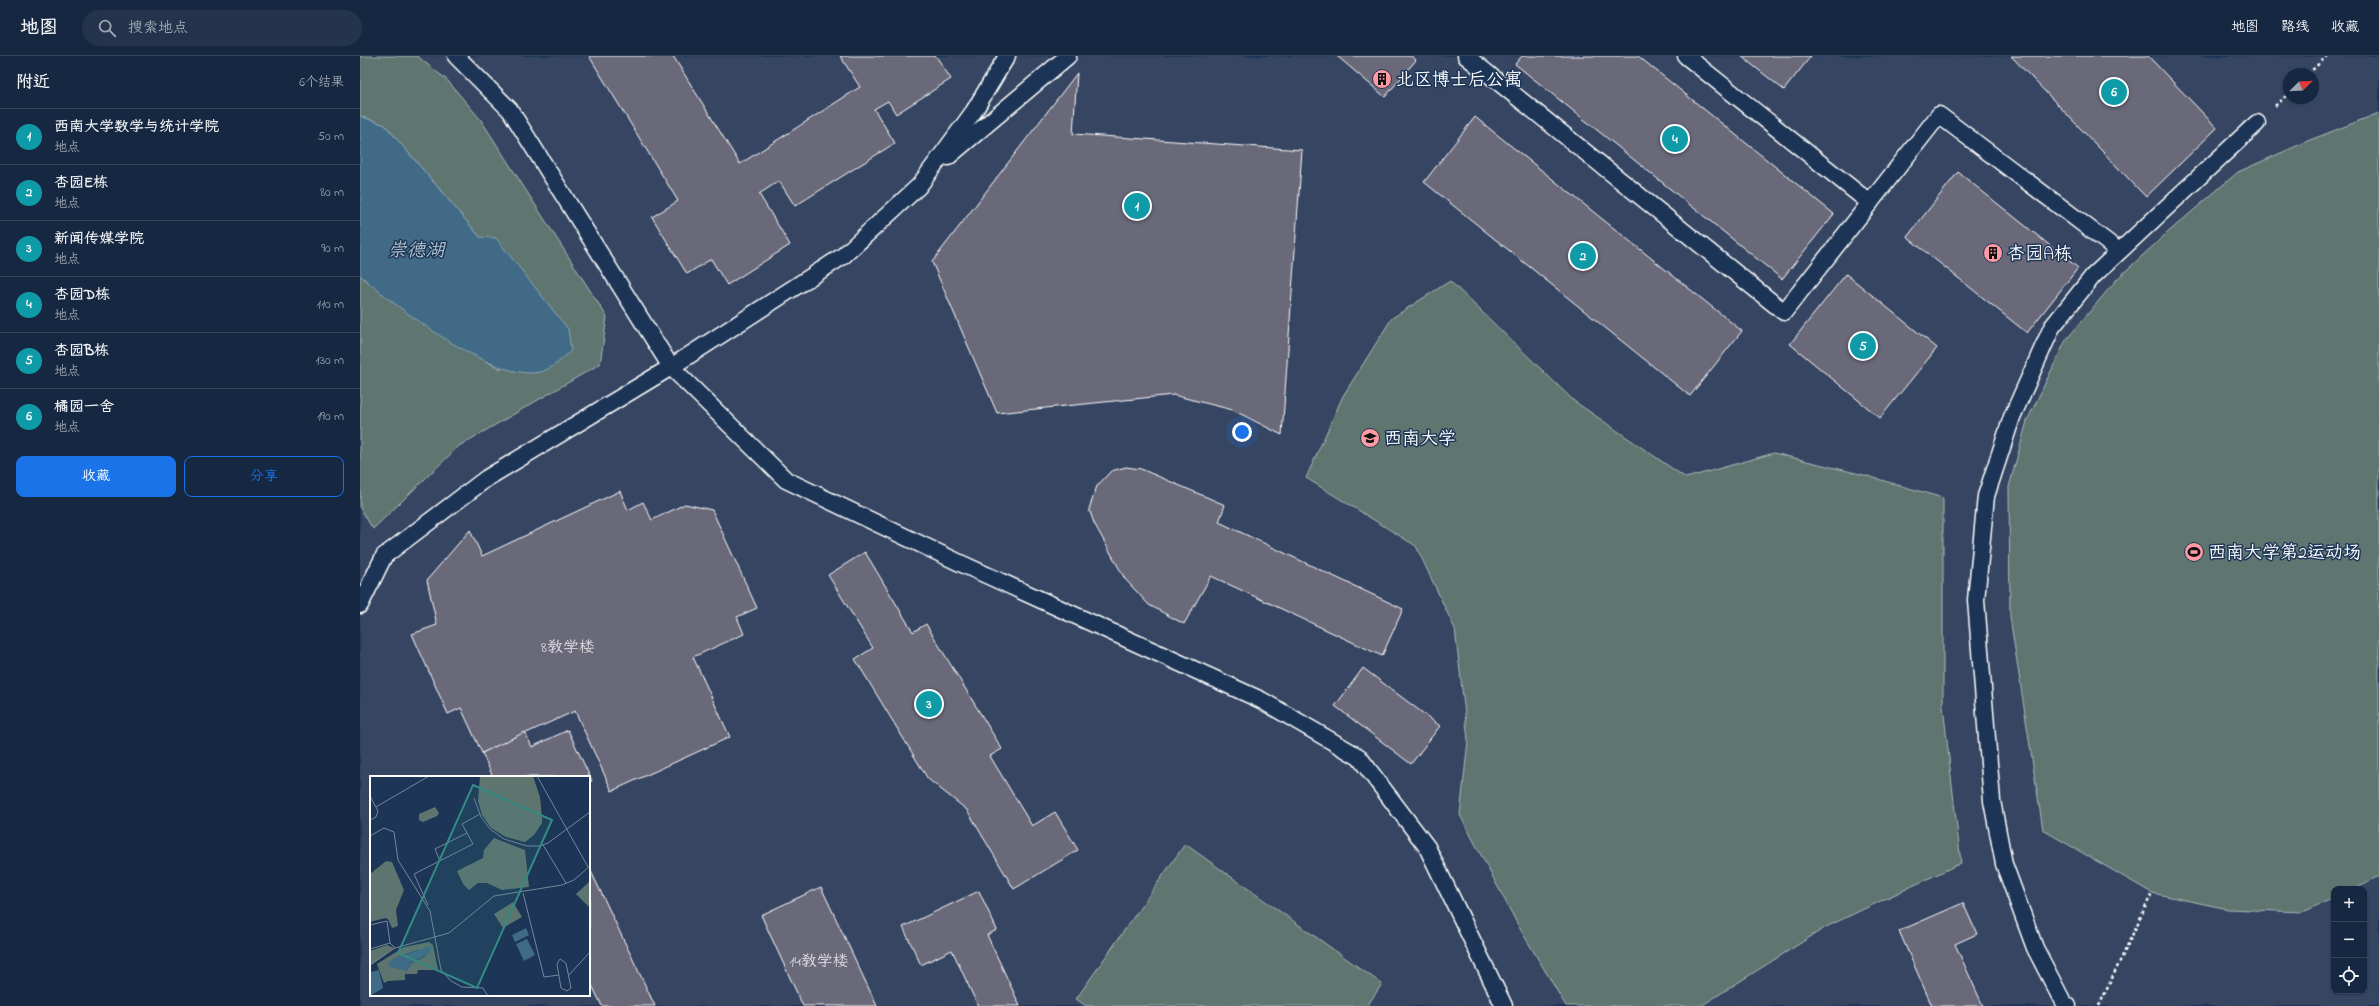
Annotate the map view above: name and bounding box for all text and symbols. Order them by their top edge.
search box [82,10,362,46]
text: 地图 [20,15,58,42]
icon: search [96,17,118,39]
text: 搜索地点 [128,17,188,39]
text: 地图 [2231,17,2259,38]
text: 路线 [2281,17,2309,38]
text: 收藏 [2331,17,2359,38]
building icon: 北区博士后公寓 [1371,68,1393,90]
place label: 北区博士后公寓 [1396,68,1522,94]
north arrow [2283,68,2319,104]
text: 附近 [16,70,50,95]
text: 6个结果 [299,73,344,92]
pin: 6 [2101,77,2127,107]
text: 西南大学数学与统计学院 [54,116,219,138]
pin: 4 [1662,124,1688,154]
text: 1 [27,127,31,146]
text: 50 m [318,127,344,146]
text: 地点 [54,138,80,157]
text: 杏园E栋 [54,172,108,194]
text: 2 [26,183,32,202]
text: 80 m [320,183,344,202]
pin: 1 [1124,191,1150,221]
text: 地点 [54,194,80,213]
text: 新闻传媒学院 [54,228,144,250]
water label: 崇德湖 [387,238,446,265]
text: 3 [26,239,32,258]
text: 90 m [321,239,344,258]
pin: 2 [1570,241,1596,271]
building icon: 杏园A栋 [1982,242,2004,264]
place label: 杏园A栋 [2007,242,2072,268]
text: 地点 [54,250,80,269]
text: 杏园D栋 [54,284,110,306]
text: 4 [26,295,32,314]
text: 110 m [317,295,344,314]
text: 地点 [54,306,80,325]
pin: 5 [1850,331,1876,361]
text: 杏园B栋 [54,340,109,362]
text: 5 [25,351,33,370]
text: 130 m [316,351,344,370]
text: 地点 [54,362,80,381]
text: 橘园一舍 [54,396,114,418]
text: 6 [26,407,32,426]
text: 190 m [317,407,344,426]
text: 地点 [54,418,80,437]
your location [1232,422,1252,442]
school or university icon: 西南大学 [1359,427,1381,449]
place label: 西南大学 [1384,427,1456,453]
button: 收藏 [16,456,176,497]
button: 分享 [184,456,344,497]
sports icon: 西南大学第2运动场 [2183,541,2205,563]
place label: 西南大学第2运动场 [2208,541,2361,567]
house number: 8教学楼 [541,636,595,660]
pin: 3 [916,689,942,719]
inset map [370,776,590,996]
map controls [2331,886,2367,994]
button: + [2331,886,2367,922]
button: − [2331,922,2367,958]
house number: 14教学楼 [789,950,849,974]
button: locate [2331,958,2367,994]

